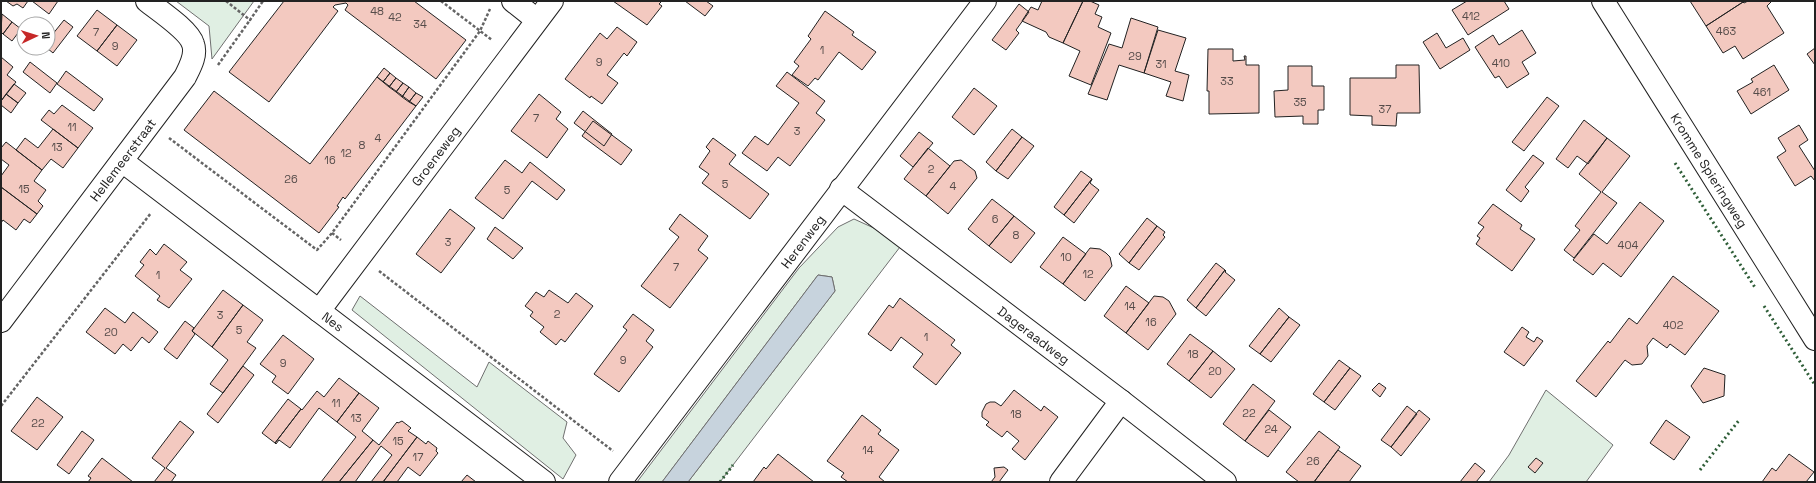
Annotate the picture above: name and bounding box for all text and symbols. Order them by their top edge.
house number: 48 [370,4,384,18]
house number: 412 [1462,9,1480,23]
house number: 42 [388,10,402,24]
north arrow [16,16,56,56]
house number: 34 [413,17,427,31]
house number: 463 [1716,24,1736,38]
house number: 7 [93,25,99,39]
text: N [39,31,53,39]
house number: 9 [112,39,119,53]
house number: 1 [820,43,824,57]
house number: 29 [1128,49,1142,63]
house number: 9 [596,55,603,69]
house number: 410 [1492,56,1510,70]
house number: 31 [1155,57,1167,71]
house number: 33 [1220,74,1234,88]
house number: 461 [1753,85,1771,99]
house number: 35 [1293,95,1307,109]
house number: 37 [1379,102,1391,116]
street label: Kromme Spieringweg [1667,110,1752,231]
house number: 7 [533,111,539,125]
street label: Hellemeerstraat [86,115,159,205]
house number: 11 [67,120,77,134]
street label: Groeneweg [407,122,464,189]
house number: 3 [794,124,801,138]
house number: 4 [375,131,382,145]
house number: 8 [359,138,366,152]
house number: 13 [51,140,63,154]
house number: 12 [340,146,352,160]
house number: 16 [324,153,336,167]
house number: 2 [928,162,935,176]
house number: 26 [284,172,298,186]
house number: 5 [722,177,729,191]
house number: 4 [950,179,957,193]
house number: 15 [18,182,30,196]
house number: 5 [504,183,511,197]
street label: Herenweg [777,211,828,272]
house number: 6 [992,212,999,226]
house number: 8 [1013,228,1020,242]
house number: 3 [445,235,452,249]
house number: 404 [1618,238,1639,252]
house number: 10 [1060,250,1072,264]
house number: 7 [673,260,679,274]
house number: 12 [1082,267,1094,281]
house number: 1 [156,268,160,282]
house number: 14 [1124,299,1136,313]
street label: Dageraadweg [994,302,1073,368]
house number: 2 [554,307,561,321]
house number: 3 [217,308,224,322]
street label: Nes [319,308,347,335]
house number: 16 [1145,315,1157,329]
house number: 402 [1663,318,1684,332]
house number: 5 [236,323,243,337]
house number: 20 [104,325,118,339]
house number: 1 [924,330,928,344]
house number: 18 [1187,347,1199,361]
house number: 9 [620,353,627,367]
house number: 9 [280,356,287,370]
house number: 20 [1208,364,1222,378]
house number: 11 [331,396,341,410]
house number: 22 [1242,406,1256,420]
house number: 18 [1010,407,1022,421]
house number: 13 [350,411,362,425]
house number: 22 [31,416,45,430]
house number: 24 [1264,422,1278,436]
house number: 15 [392,434,404,448]
house number: 14 [862,443,874,457]
house number: 17 [413,450,423,464]
house number: 26 [1306,454,1320,468]

